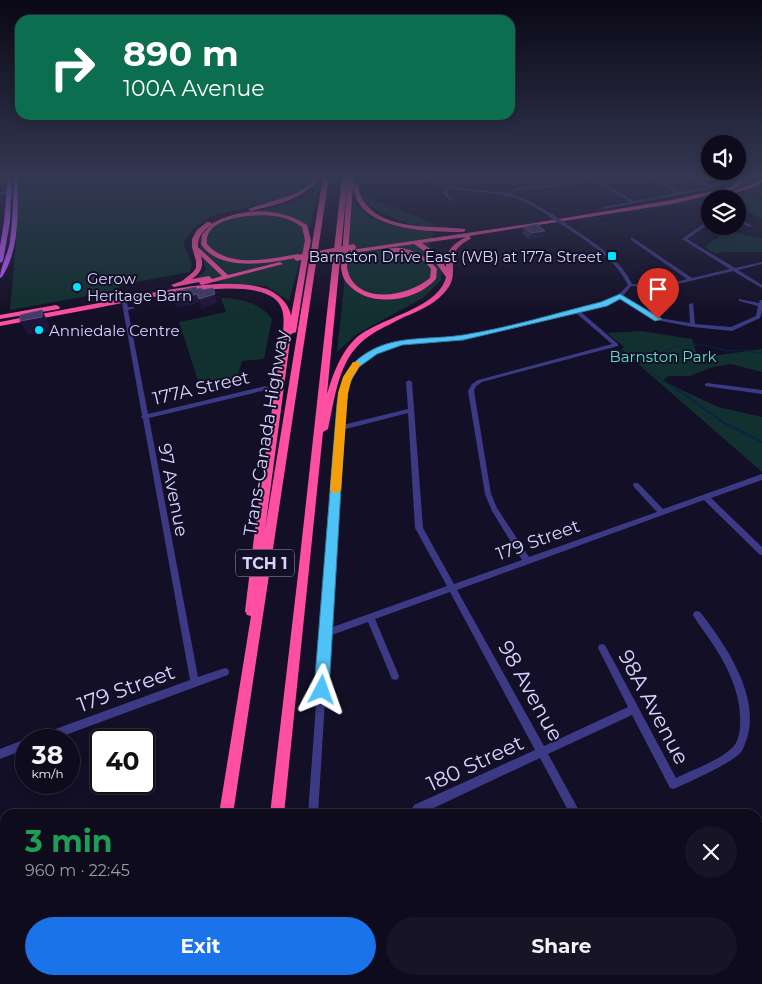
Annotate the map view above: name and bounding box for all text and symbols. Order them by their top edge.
text: 890 m [123,32,239,75]
icon: right [40,35,105,100]
text: 100A Avenue [123,75,264,102]
map controls [701,135,746,235]
button: sound [701,135,746,180]
button: layers [701,190,746,235]
place label: Barnston Drive East (WB) at 177a Street [309,247,602,266]
marker: Barnston Drive East (WB) at 177a Street [606,250,618,262]
pin [637,268,679,319]
place label: Gerow Heritage Barn [87,269,192,305]
icon: arrive [644,275,672,303]
marker: Gerow Heritage Barn [71,281,83,293]
place label: Anniedale Centre [49,321,180,340]
marker: Anniedale Centre [33,324,45,336]
street label: Trans-Canada Highway [239,328,293,537]
park label: Barnston Park [609,347,717,366]
street label: 177A Street [151,366,251,410]
street label: 97 Avenue [153,442,193,538]
street label: 179 Street [493,515,583,565]
road number: TCH 1 [236,550,294,576]
street label: 98 Avenue [493,636,569,746]
street label: 98A Avenue [613,646,695,768]
street label: 179 Street [74,659,178,717]
position arrow [295,663,347,715]
speed limit sign: 40 [90,729,155,794]
street label: 180 Street [423,730,527,796]
text: 38 [32,740,63,770]
text: km/h [31,766,64,781]
text: 3 min [25,823,112,860]
button: close [685,826,737,878]
text: 960 m · 22:45 [25,861,130,880]
button: Exit [25,917,376,975]
button: Share [386,917,737,975]

